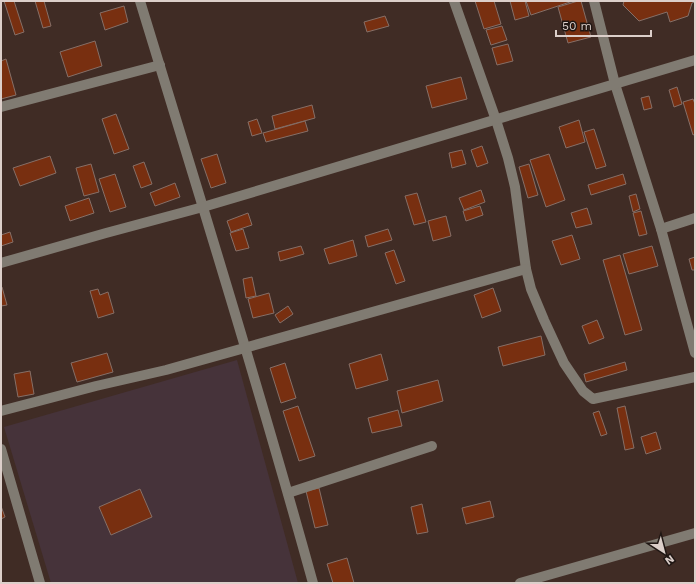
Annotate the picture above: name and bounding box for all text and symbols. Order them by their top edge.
scale bar [556,12,651,38]
text: 50 m [562,19,592,33]
north arrow [644,532,684,572]
text: N [662,552,677,567]

